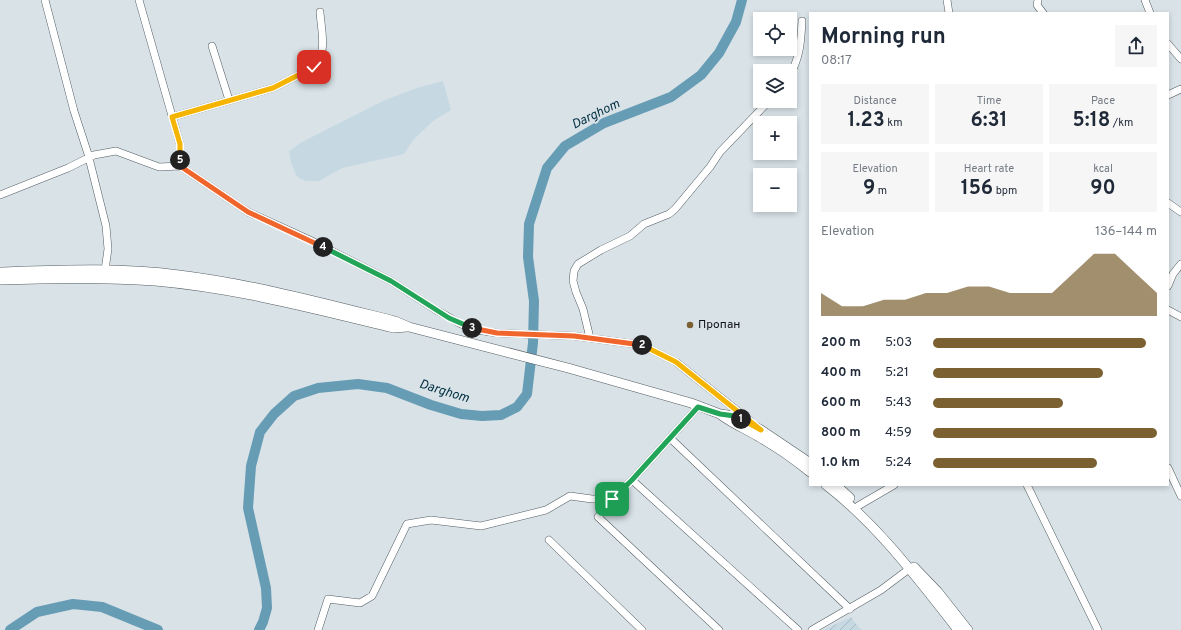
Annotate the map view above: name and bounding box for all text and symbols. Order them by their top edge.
map controls [753,12,797,212]
button: locate [753,12,797,56]
text: Morning run [821,24,946,51]
button: share [1115,25,1157,67]
pin [297,50,331,84]
text: 08:17 [821,53,852,69]
icon: check [303,56,325,78]
button: layers [753,64,797,108]
text: Distance [853,94,897,108]
text: Time [977,94,1001,108]
text: Pace [1091,94,1115,108]
water label: Darghоm [569,96,623,133]
text: 1.23 [847,108,885,134]
text: 6:31 [970,108,1008,134]
text: 5:18 [1073,108,1110,134]
button: + [753,116,797,160]
text: km [885,116,903,130]
text: /km [1110,116,1133,130]
pin: 5 [170,150,190,170]
text: 5 [177,153,183,167]
text: Elevation [852,162,898,176]
text: Heart rate [964,162,1014,176]
text: kcal [1093,162,1113,176]
button: − [753,168,797,212]
text: 9 [863,176,875,202]
text: 156 [961,176,993,202]
text: 90 [1090,176,1116,202]
text: m [875,184,887,198]
text: bpm [993,184,1017,198]
text: Elevation [821,224,874,240]
text: 136–144 m [1095,224,1157,240]
pin: 4 [313,237,333,257]
text: 4 [319,240,327,254]
place label: Пропан [698,317,740,333]
pin: 3 [462,318,482,338]
marker: Пропан [685,320,695,330]
text: 3 [469,321,475,335]
pin: 2 [632,335,652,355]
text: 200 m [821,335,861,351]
text: 5:03 [885,335,912,351]
text: 2 [639,338,645,352]
text: 400 m [821,365,861,381]
text: 5:21 [885,365,909,381]
water label: Darghоm [417,377,471,407]
text: 600 m [821,395,861,411]
text: 5:43 [885,395,912,411]
pin: 1 [731,409,751,429]
text: 1 [739,412,743,426]
text: 800 m [821,425,861,441]
text: 4:59 [885,425,912,441]
text: 1.0 km [821,455,860,471]
text: 5:24 [885,455,912,471]
pin [595,482,629,516]
icon: arrive [601,488,623,510]

